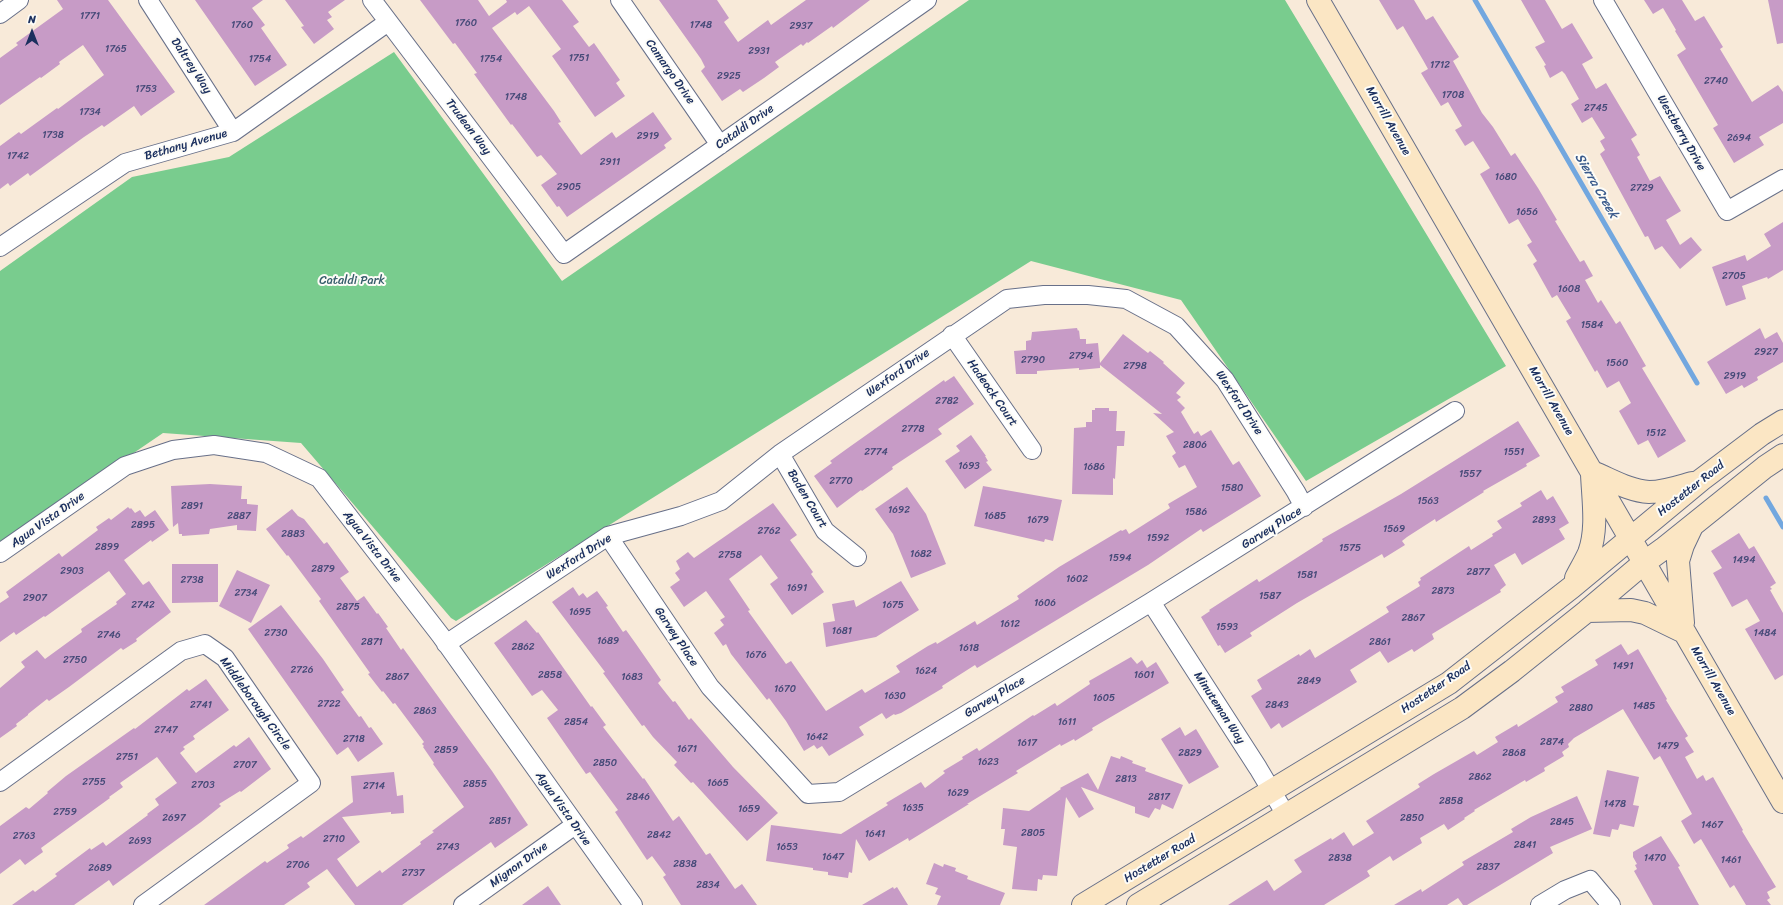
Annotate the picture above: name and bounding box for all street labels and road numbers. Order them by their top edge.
street label: Daltrey Way [168,35,214,97]
street label: Camargo Drive [642,37,698,107]
street label: Morrill Avenue [1362,84,1414,158]
street label: Westberry Drive [1654,93,1708,173]
street label: Trudean Way [442,96,494,158]
street label: Cataldi Drive [713,102,777,152]
street label: Bethany Avenue [143,126,229,164]
street label: Wexford Drive [863,346,933,400]
street label: Hadeock Court [964,357,1020,429]
street label: Morrill Avenue [1525,364,1577,438]
street label: Wexford Drive [1212,368,1266,438]
street label: Hostetter Road [1655,458,1727,520]
street label: Baden Court [784,467,830,531]
street label: Agua Vista Drive [8,489,88,551]
street label: Garvey Place [1239,504,1305,552]
street label: Agua Vista Drive [340,508,404,586]
street label: Wexford Drive [544,531,614,583]
street label: Garvey Place [651,605,701,669]
street label: Morrill Avenue [1687,644,1739,718]
street label: Middleborough Circle [216,654,294,754]
street label: Hostetter Road [1398,659,1474,717]
street label: Minuteman Way [1190,669,1248,747]
street label: Garvey Place [962,673,1028,721]
street label: Agua Vista Drive [532,769,594,849]
street label: Hostetter Road [1122,832,1198,886]
street label: Mignon Drive [487,839,551,891]

